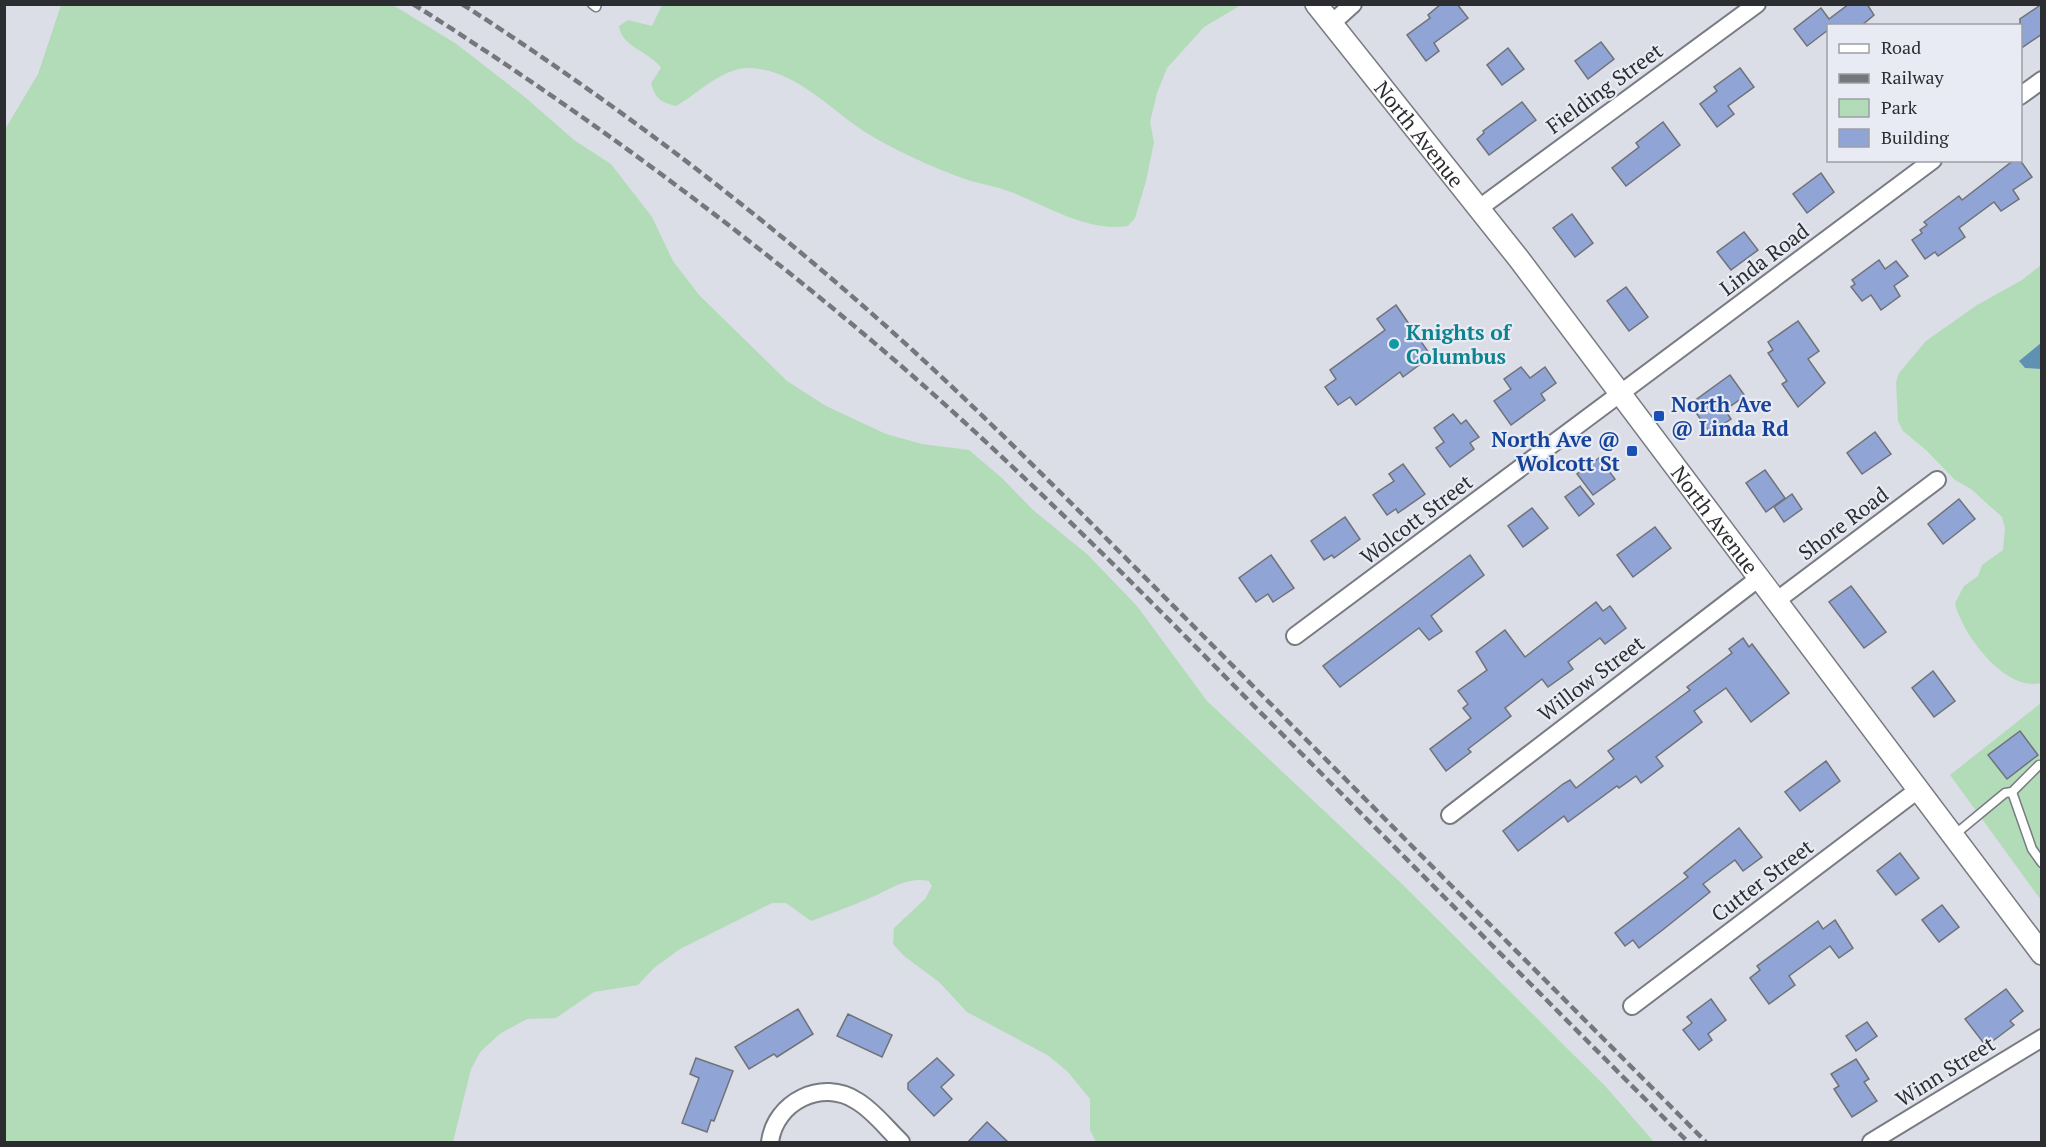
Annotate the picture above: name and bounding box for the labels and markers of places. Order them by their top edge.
place label: Knights of Columbus [1406,318,1513,370]
marker: Knights of Columbus [1387,337,1401,351]
place label: North Ave @ Linda Rd [1671,390,1789,442]
marker: North Ave @ Linda Rd [1652,409,1666,423]
place label: North Ave @ Wolcott St [1491,425,1621,477]
marker: North Ave @ Wolcott St [1625,444,1639,458]

